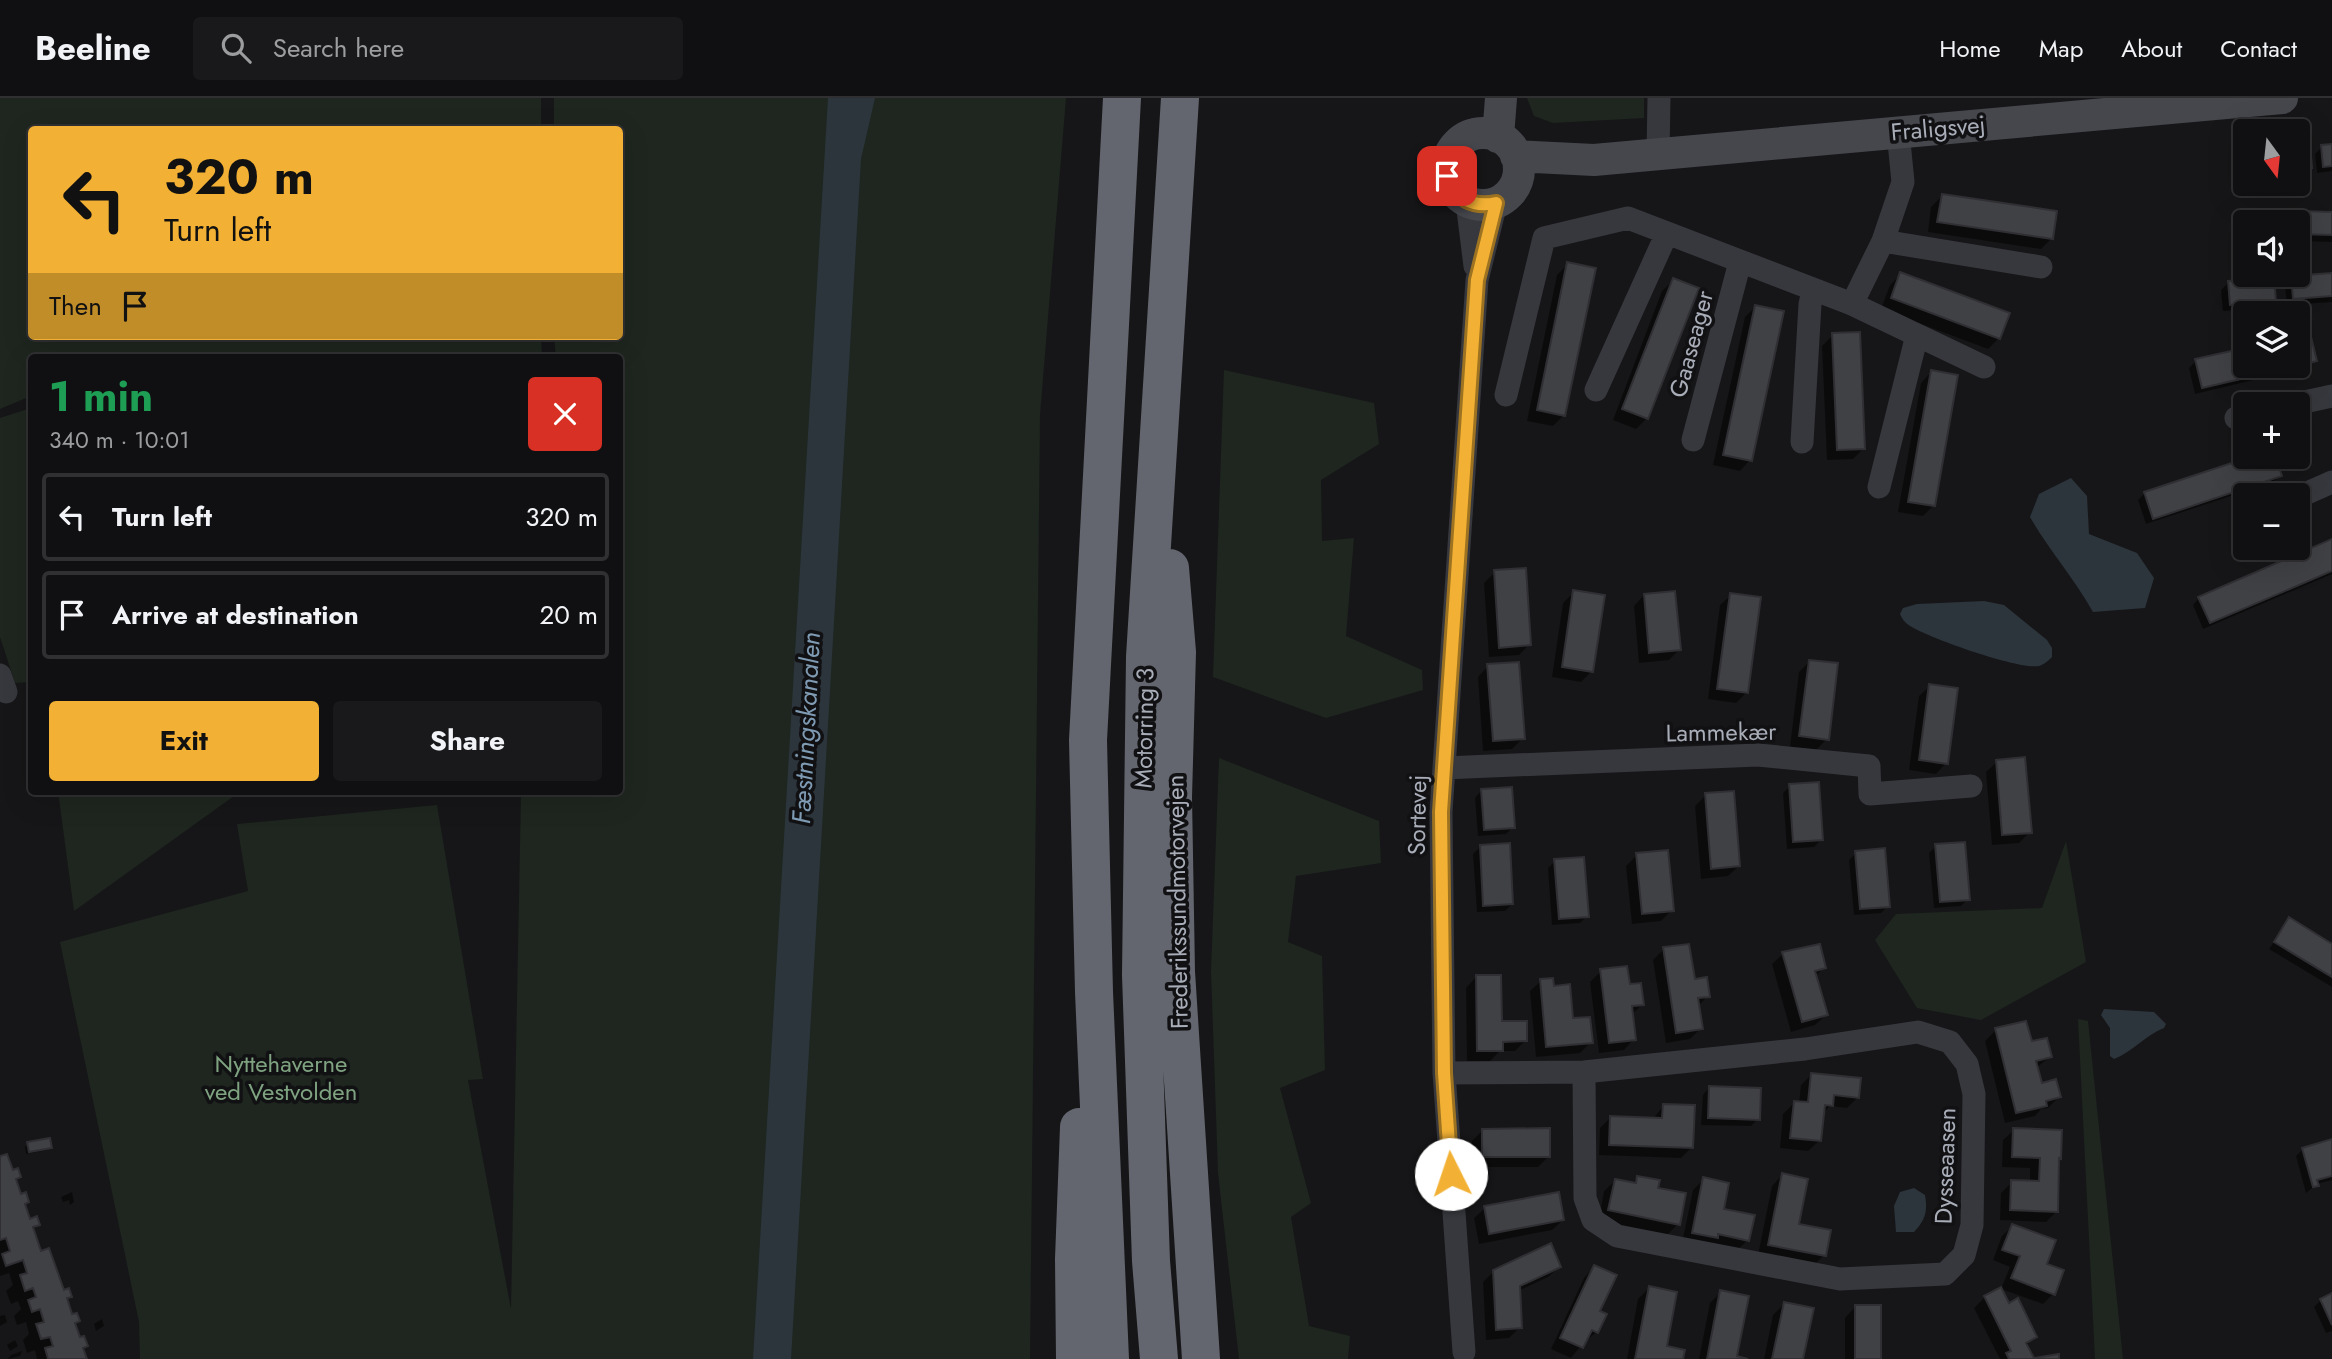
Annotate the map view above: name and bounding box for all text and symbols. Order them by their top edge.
search box [193,17,683,80]
text: Beeline [35,25,151,72]
icon: search [217,29,255,67]
text: Search here [273,29,404,67]
text: Home [1939,31,2001,66]
text: Map [2039,31,2083,66]
text: About [2121,31,2182,66]
text: Contact [2220,31,2297,66]
street label: Fraligsvej [1889,106,1987,150]
north arrow [2233,119,2310,196]
map controls [2233,119,2310,560]
text: 320 m [164,142,314,212]
pin [1417,146,1477,206]
icon: left [49,154,140,245]
icon: arrive [1428,157,1466,195]
text: Turn left [164,207,271,253]
button: sound [2233,210,2310,287]
street label: Gaaseager [1660,286,1722,401]
text: Then [49,287,102,325]
icon: arrive [116,287,154,325]
button: layers [2233,301,2310,378]
text: 1 min [49,366,153,427]
button: close [528,377,602,451]
button: + [2233,392,2310,469]
text: 340 m · 10:01 [49,423,190,457]
button: − [2233,483,2310,560]
icon: left [53,498,91,536]
text: Turn left [112,498,212,536]
text: 320 m [525,498,598,536]
icon: arrive [53,596,91,634]
text: Arrive at destination [112,596,359,634]
text: 20 m [540,596,598,634]
water label: Fæstningskanalen [782,631,830,825]
street label: Motorring 3 [1125,667,1163,789]
button: Exit [49,701,319,781]
button: Share [333,701,602,781]
street label: Lammekær [1665,714,1777,750]
street label: Sortevej [1399,774,1435,856]
street label: Frederikssundmotorvejen [1157,775,1197,1029]
park label: Nyttehaverne ved Vestvolden [205,1046,357,1109]
street label: Dysseaasen [1925,1107,1965,1225]
position arrow [1414,1137,1488,1211]

